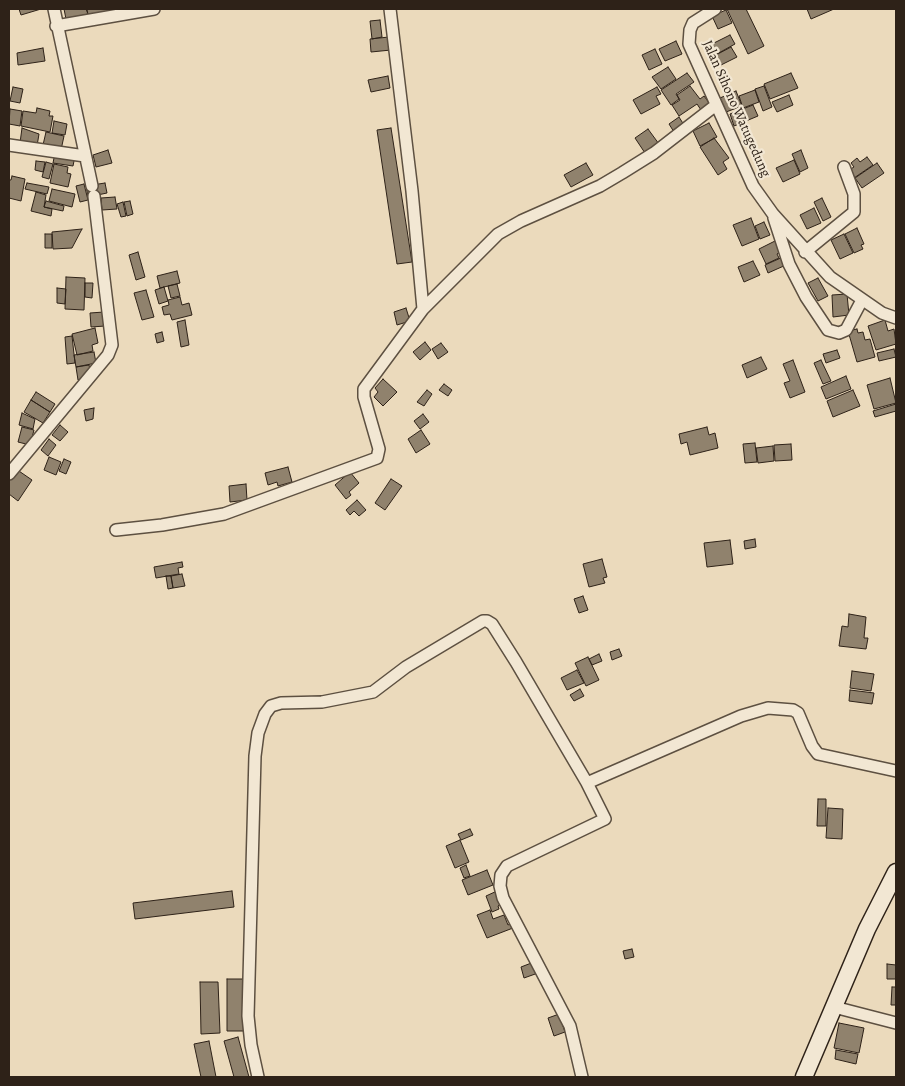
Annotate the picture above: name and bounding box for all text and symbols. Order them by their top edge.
street label: Jalan Sihono Watugedung [698,38,774,180]

